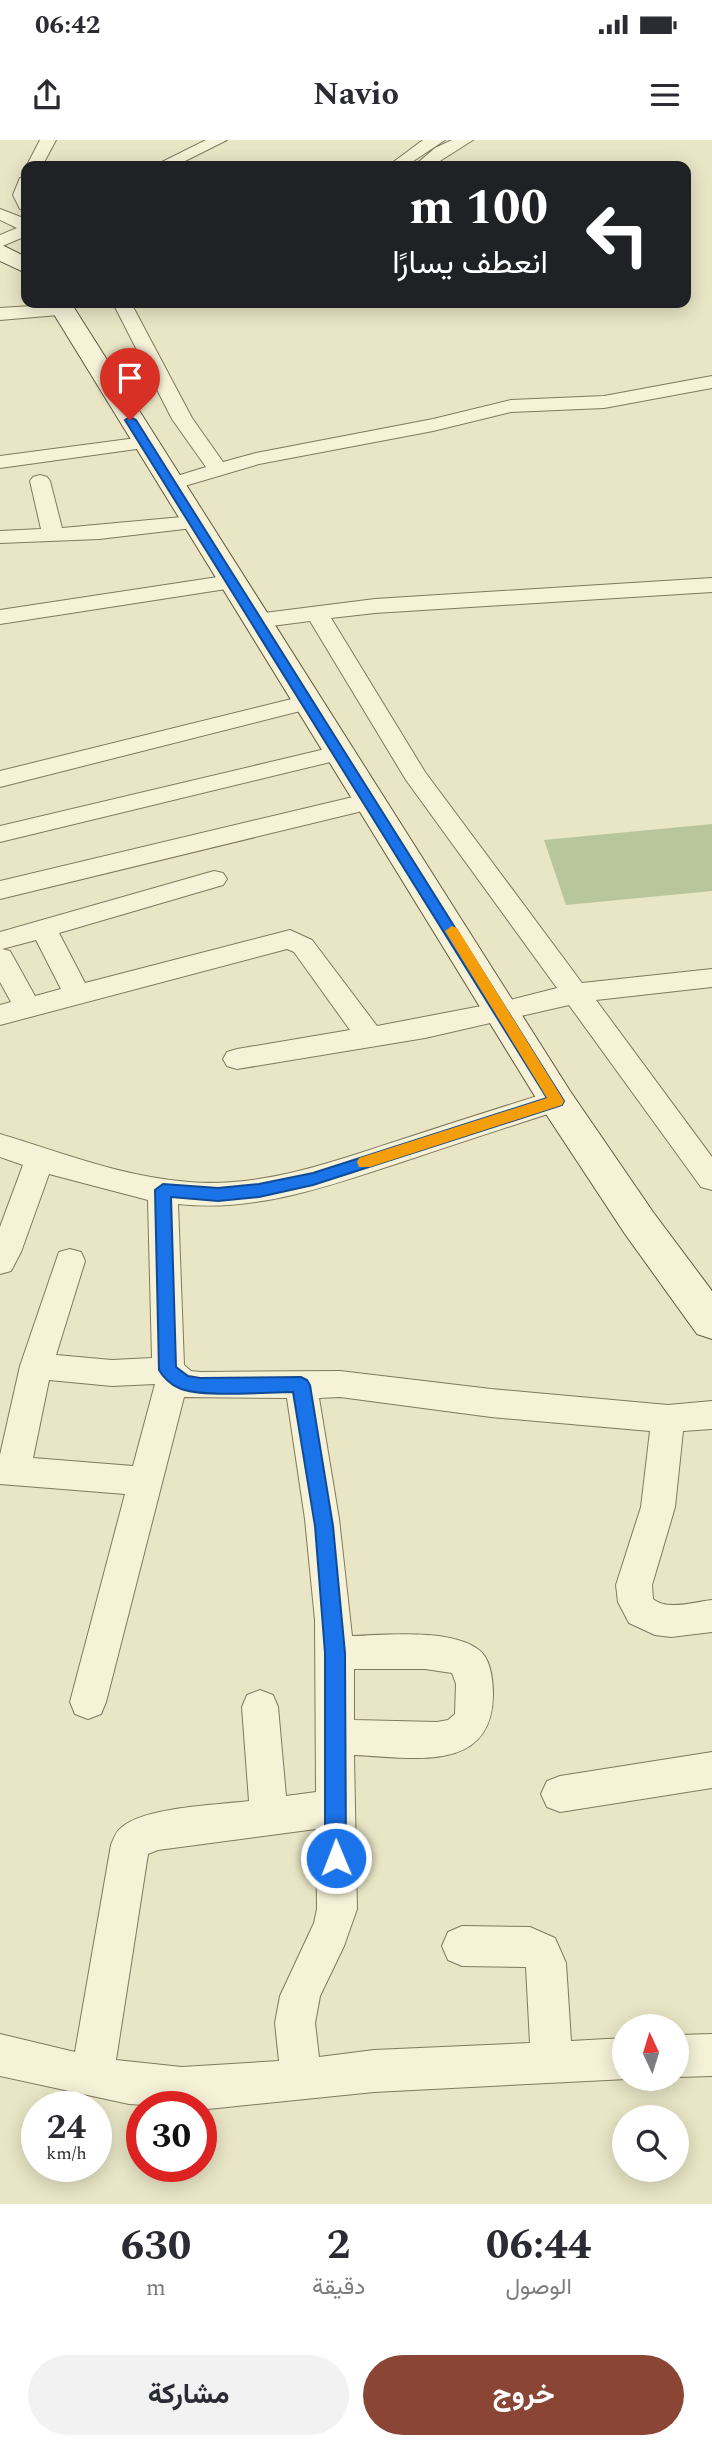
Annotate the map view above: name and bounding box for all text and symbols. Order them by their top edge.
text: 06:42 [35,5,100,45]
text: Navio [313,70,399,119]
icon: share [28,76,66,114]
icon: menu [646,76,684,114]
text: 100 m [409,171,548,246]
icon: left [572,189,663,280]
text: انعطف يسارًا [392,239,548,288]
pin [100,348,160,420]
icon: arrive [111,359,149,397]
position arrow [299,1821,373,1895]
north arrow [612,2014,690,2091]
map controls [612,2014,689,2182]
speed limit sign: 30 [126,2091,217,2182]
text: 24 [47,2101,86,2154]
button: search [612,2105,689,2182]
text: km/h [46,2140,87,2167]
text: 2 [327,2214,350,2277]
text: 06:44 [486,2214,591,2277]
text: 630 [121,2215,191,2278]
text: دقيقة [312,2270,365,2305]
text: الوصول [505,2270,572,2305]
text: m [146,2271,166,2306]
button: مشاركة [28,2355,349,2435]
button: خروج [363,2355,684,2435]

